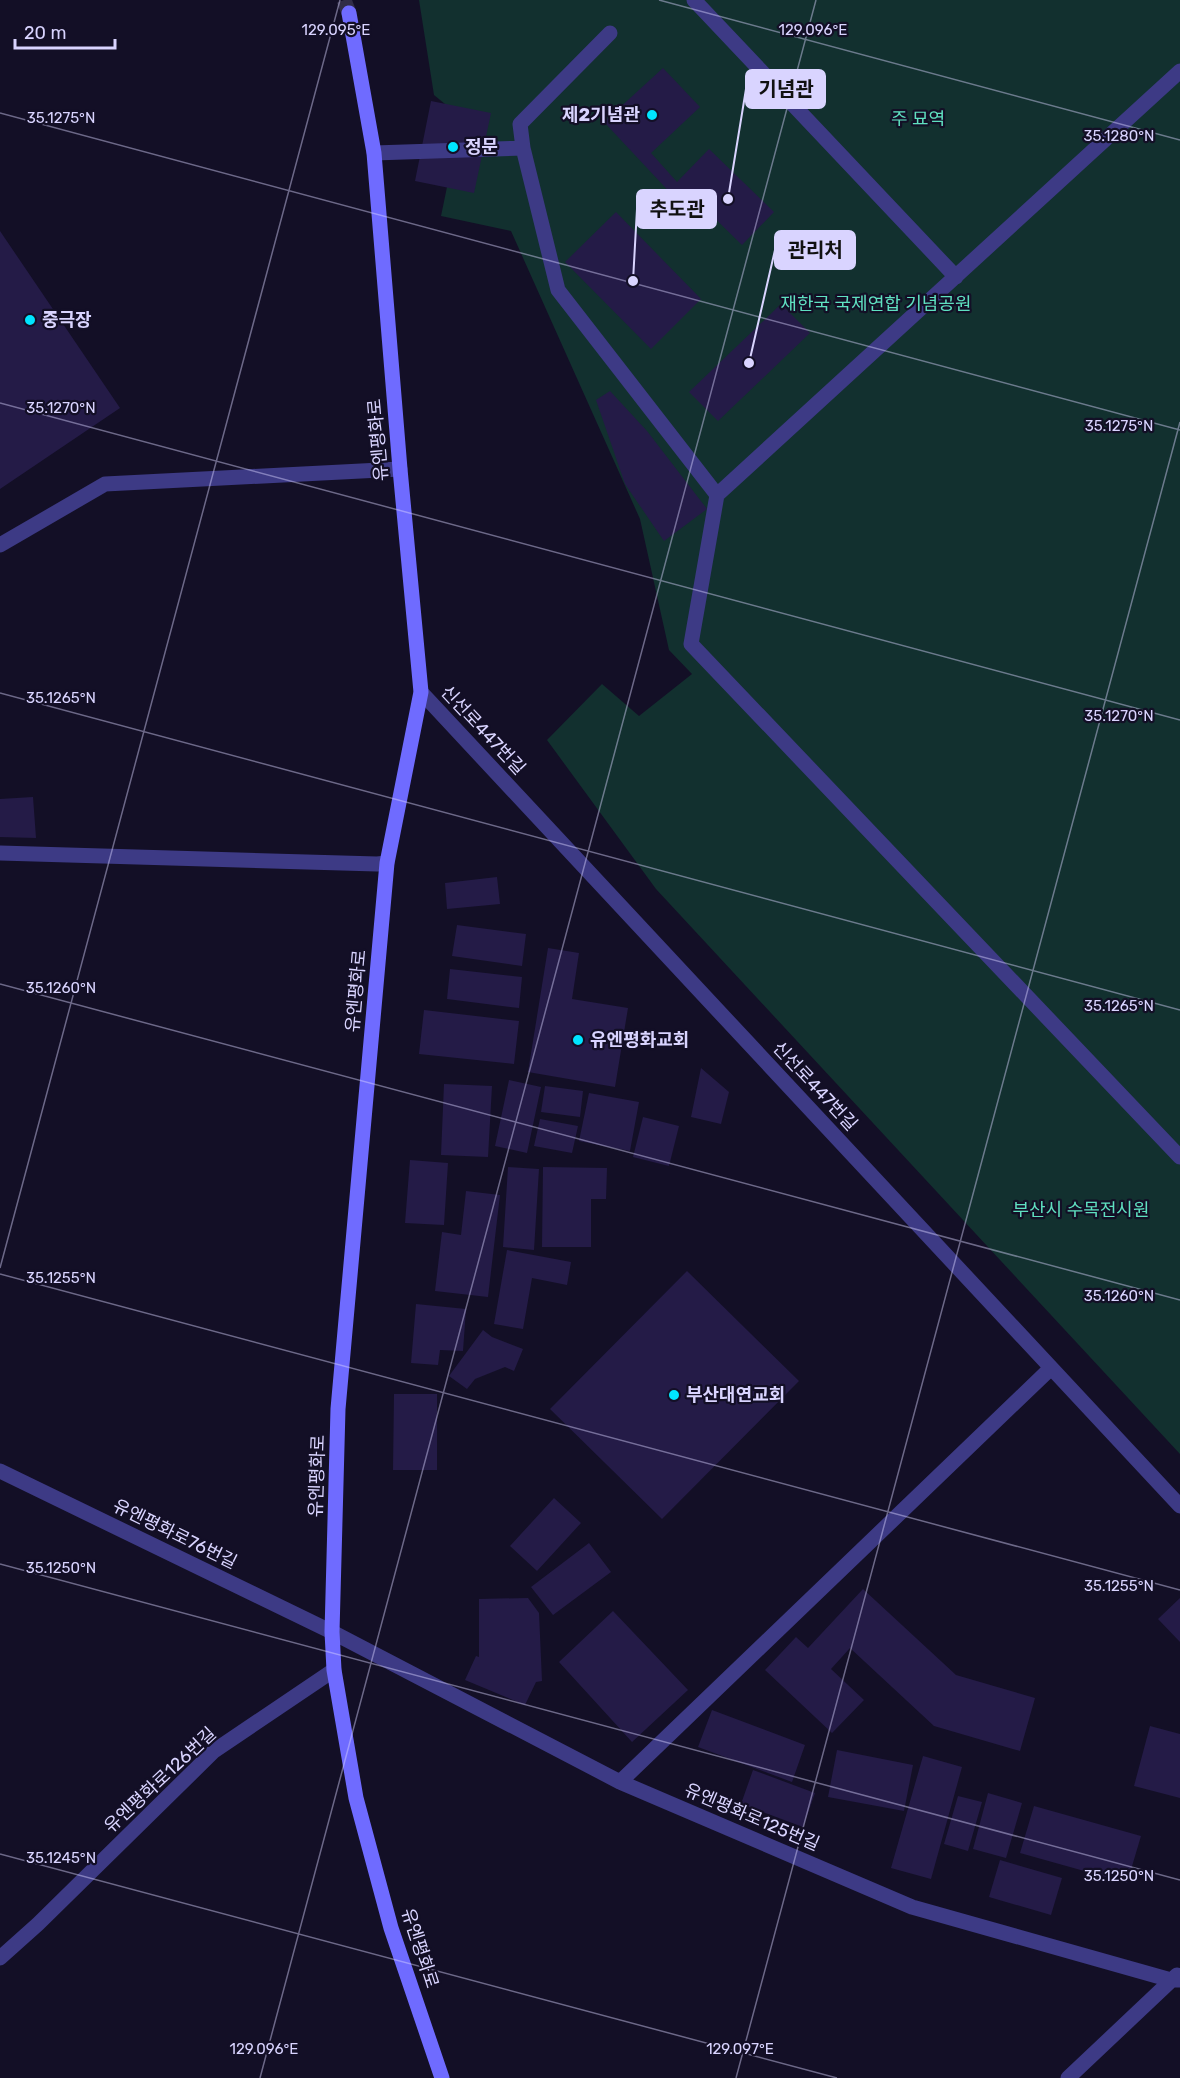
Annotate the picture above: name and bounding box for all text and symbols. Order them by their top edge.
scale bar [15,12,116,50]
text: 129.095°E [302,21,370,39]
text: 129.096°E [779,21,847,39]
text: 20 m [24,22,66,44]
callout: 기념관 [746,70,825,108]
text: 기념관 [758,77,814,101]
place label: 제2기념관 [562,104,640,126]
marker: 제2기념관 [645,108,659,122]
park label: 주 묘역 [891,108,945,130]
text: 35.1275°N [27,109,95,127]
text: 35.1280°N [1083,127,1155,145]
place label: 정문 [465,136,498,158]
marker: 정문 [446,140,460,154]
callout: 추도관 [637,190,716,228]
text: 추도관 [649,197,705,221]
callout: 관리처 [775,231,855,269]
text: 관리처 [787,238,843,262]
park label: 재한국 국제연합 기념공원 [781,293,971,315]
place label: 중극장 [42,309,92,331]
marker: 중극장 [23,313,37,327]
street label: 유엔평화로 [363,398,393,482]
text: 35.1270°N [26,399,96,417]
text: 35.1275°N [1085,417,1153,435]
street label: 신선로447번길 [436,681,530,779]
text: 35.1265°N [26,689,96,707]
text: 35.1270°N [1084,707,1154,725]
street label: 유엔평화로 [341,949,371,1033]
text: 35.1260°N [26,979,96,997]
text: 35.1265°N [1084,997,1154,1015]
place label: 유엔평화교회 [590,1029,689,1051]
marker: 유엔평화교회 [571,1033,585,1047]
street label: 신선로447번길 [768,1037,862,1135]
park label: 부산시 수목전시원 [1013,1199,1149,1221]
text: 35.1255°N [26,1269,96,1287]
text: 35.1260°N [1084,1287,1154,1305]
place label: 부산대연교회 [686,1384,785,1406]
marker: 부산대연교회 [667,1388,681,1402]
street label: 유엔평화로 [305,1434,329,1518]
street label: 유엔평화로76번길 [109,1494,241,1574]
text: 35.1250°N [26,1559,96,1577]
text: 35.1255°N [1084,1577,1154,1595]
street label: 유엔평화로126번길 [99,1722,221,1838]
street label: 유엔평화로125번길 [681,1779,823,1855]
text: 35.1245°N [26,1849,96,1867]
text: 35.1250°N [1084,1867,1154,1885]
street label: 유엔평화로 [397,1905,443,1991]
text: 129.096°E [230,2040,298,2058]
text: 129.097°E [706,2040,774,2058]

